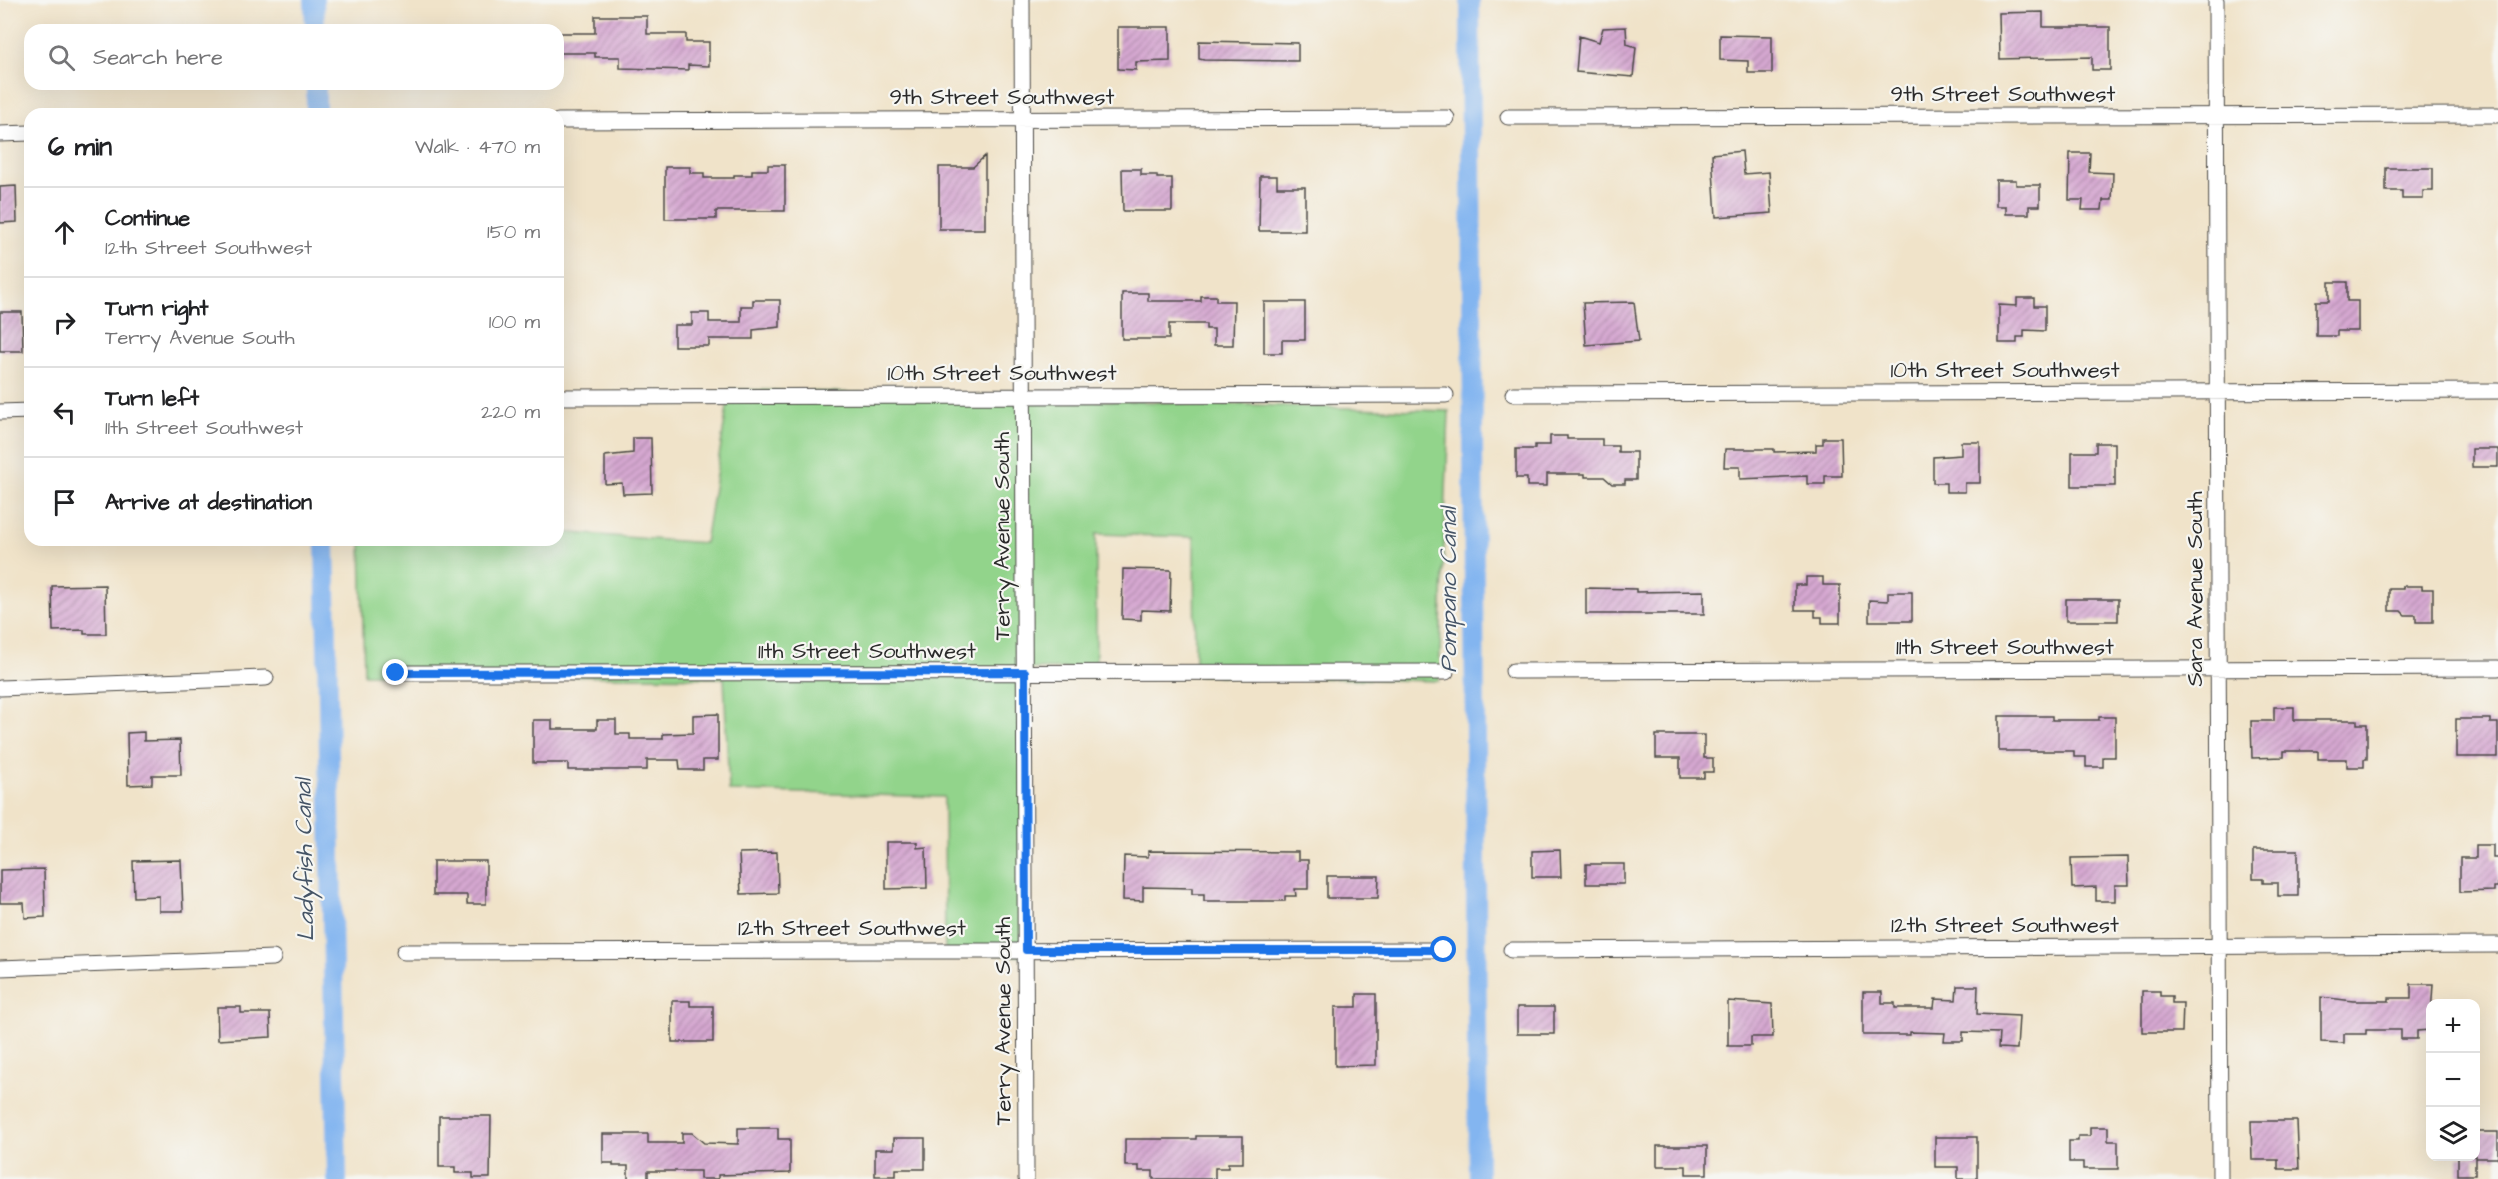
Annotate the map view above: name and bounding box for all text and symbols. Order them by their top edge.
search box [24,24,564,90]
icon: search [45,41,78,74]
text: Search here [93,42,223,73]
street label: 9th Street Southwest [1891,79,2116,110]
street label: 9th Street Southwest [890,82,1115,113]
text: 6 min [48,129,112,165]
text: Walk · 470 m [415,133,540,161]
text: Continue [105,203,190,234]
icon: ahead [48,216,81,249]
text: 150 m [487,218,540,246]
text: 12th Street Southwest [105,234,312,262]
text: Turn right [105,293,208,324]
icon: right [48,306,81,339]
text: 100 m [489,308,540,336]
text: Terry Avenue South [105,324,295,352]
street label: 10th Street Southwest [1890,355,2120,386]
street label: 10th Street Southwest [887,358,1117,389]
text: Turn left [105,383,199,414]
icon: left [48,396,81,429]
text: 220 m [481,398,540,426]
text: 11th Street Southwest [105,414,303,442]
street label: Terry Avenue South [987,432,1019,640]
icon: arrive [48,486,81,519]
text: Arrive at destination [105,487,312,518]
street label: Sara Avenue South [2180,491,2211,687]
water label: Pompano Canal [1432,504,1466,673]
street label: 11th Street Southwest [1896,632,2114,663]
street label: 11th Street Southwest [758,636,976,667]
route end [382,659,408,685]
water label: Ladyfish Canal [287,775,323,942]
street label: 12th Street Southwest [1891,910,2119,941]
street label: 12th Street Southwest [738,913,966,944]
street label: Terry Avenue South [988,917,1020,1125]
route start [1430,936,1456,962]
map controls [2426,999,2480,1161]
button: + [2426,999,2480,1053]
button: − [2426,1053,2480,1107]
button: layers [2426,1107,2480,1161]

